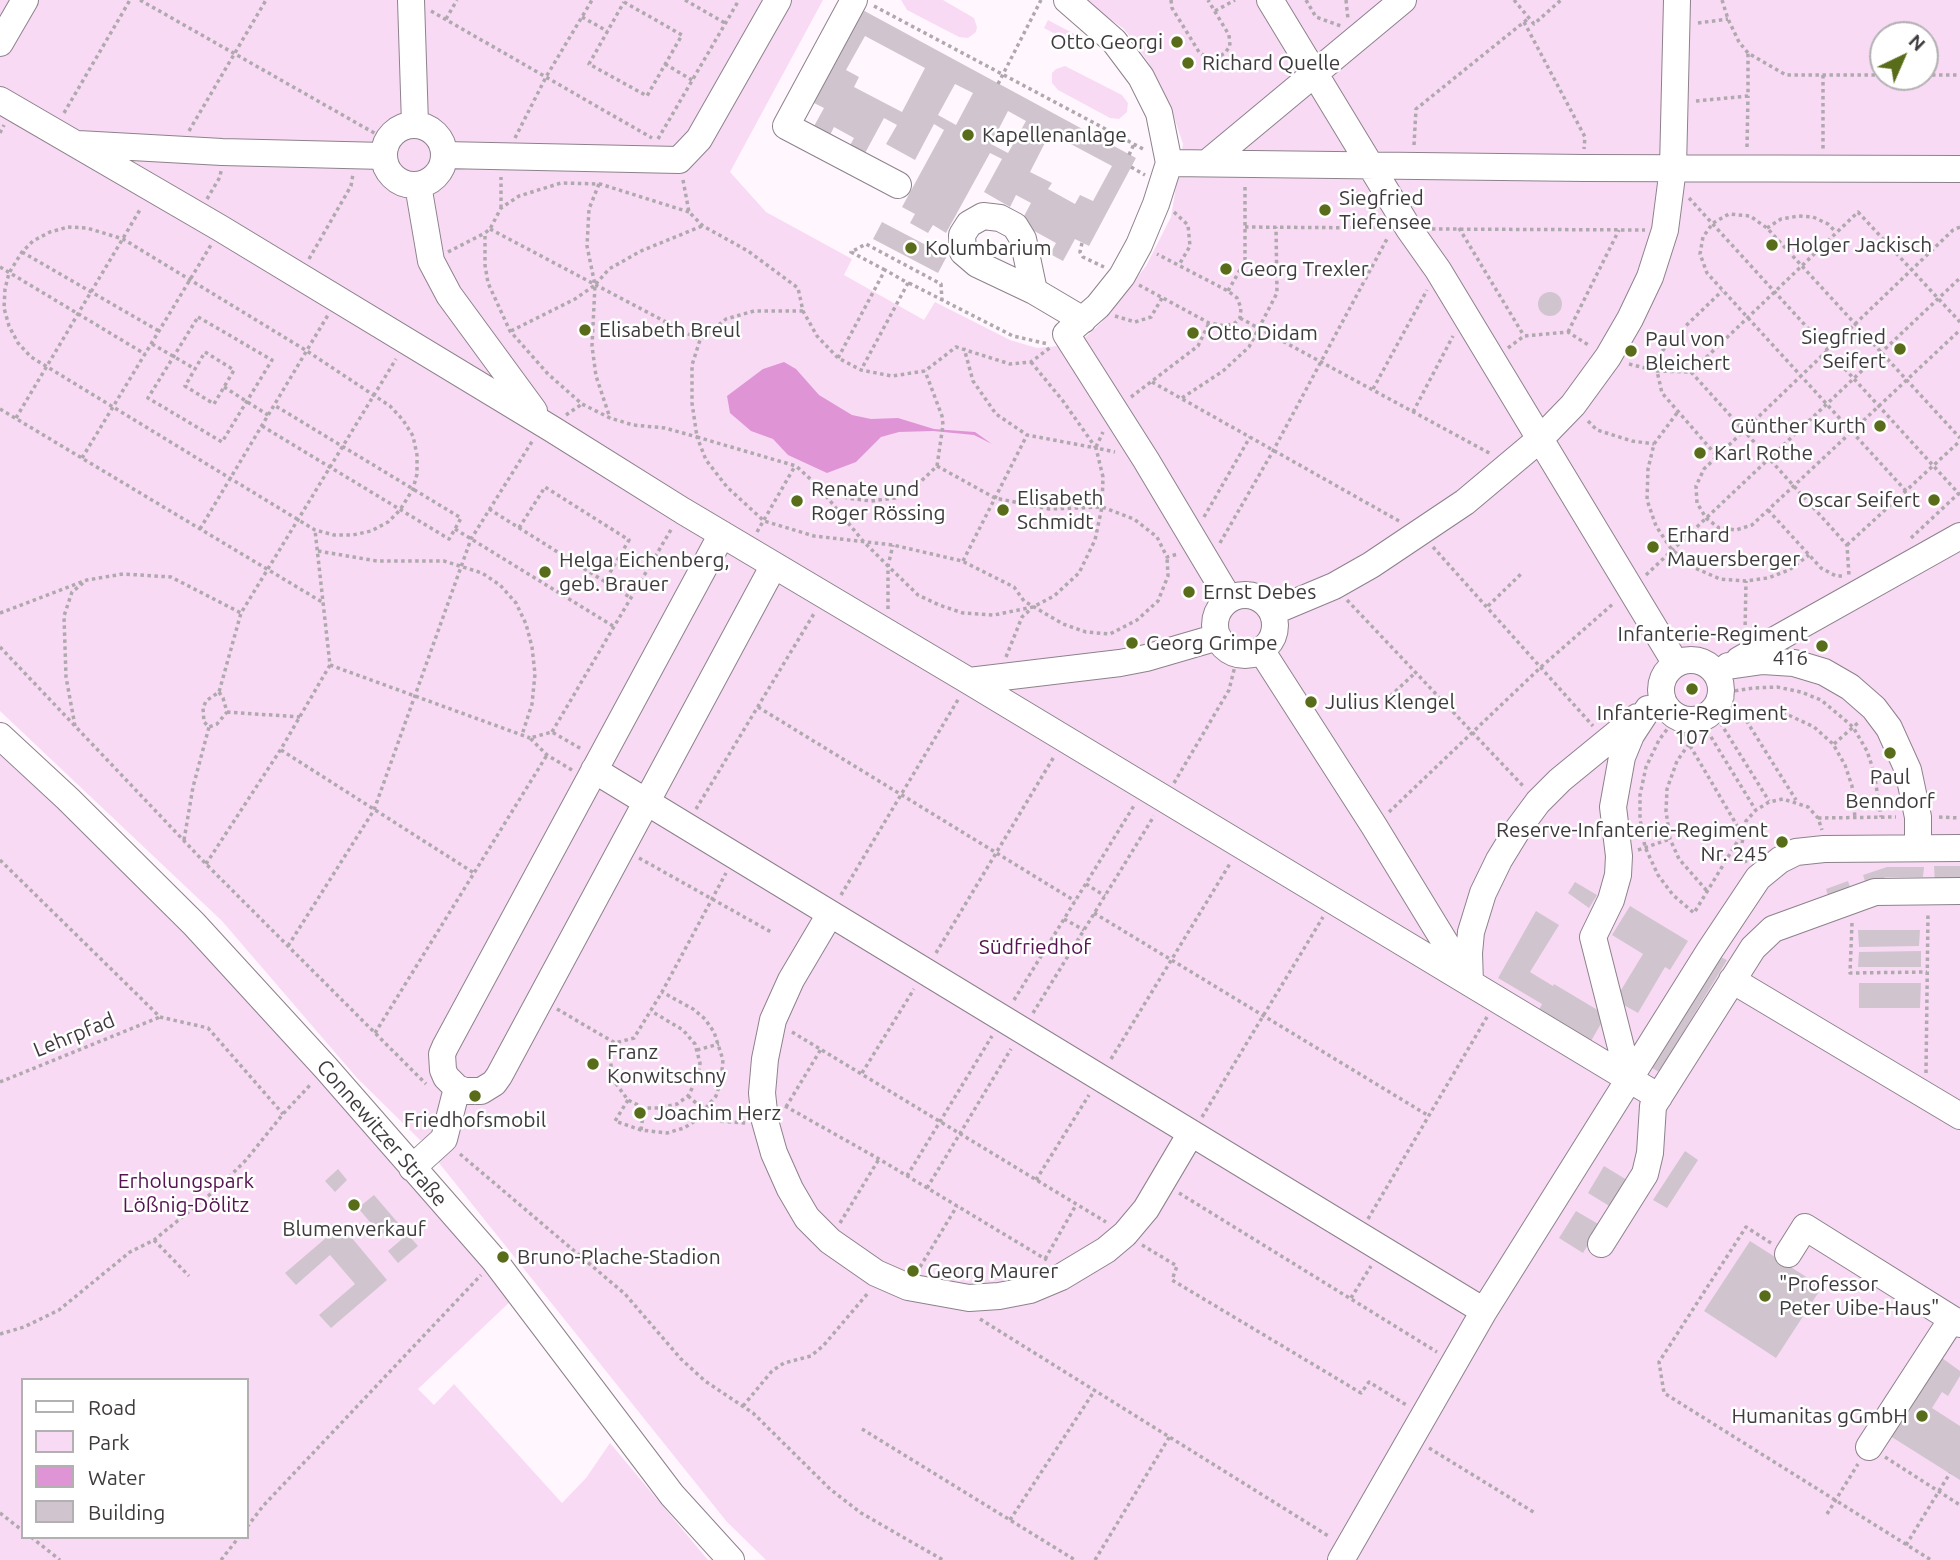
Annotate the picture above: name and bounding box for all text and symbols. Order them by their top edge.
north arrow [1869,21,1939,91]
place label: Otto Georgi [1050,29,1163,55]
text: N [1904,29,1930,55]
marker: Otto Georgi [1169,34,1185,50]
place label: Richard Quelle [1202,50,1340,76]
marker: Richard Quelle [1180,55,1196,71]
place label: Kapellenanlage [982,122,1127,148]
marker: Kapellenanlage [960,127,976,143]
place label: Siegfried Tiefensee [1339,185,1432,235]
marker: Siegfried Tiefensee [1317,202,1333,218]
place label: Holger Jackisch [1786,232,1932,258]
place label: Kolumbarium [925,235,1052,261]
marker: Holger Jackisch [1764,237,1780,253]
marker: Kolumbarium [903,240,919,256]
place label: Georg Trexler [1240,256,1369,282]
marker: Georg Trexler [1218,261,1234,277]
place label: Elisabeth Breul [599,317,741,343]
place label: Otto Didam [1207,320,1318,346]
marker: Elisabeth Breul [577,322,593,338]
place label: Siegfried Seifert [1801,324,1886,374]
marker: Otto Didam [1185,325,1201,341]
place label: Paul von Bleichert [1645,326,1730,376]
marker: Siegfried Seifert [1892,341,1908,357]
marker: Paul von Bleichert [1623,343,1639,359]
place label: Günther Kurth [1731,413,1866,439]
marker: Günther Kurth [1872,418,1888,434]
place label: Karl Rothe [1714,440,1813,466]
marker: Karl Rothe [1692,445,1708,461]
place label: Renate und Roger Rössing [811,476,945,526]
place label: Elisabeth Schmidt [1017,485,1103,535]
place label: Oscar Seifert [1798,487,1920,513]
marker: Oscar Seifert [1926,492,1942,508]
marker: Renate und Roger Rössing [789,493,805,509]
marker: Elisabeth Schmidt [995,502,1011,518]
place label: Erhard Mauersberger [1667,522,1800,572]
marker: Erhard Mauersberger [1645,539,1661,555]
place label: Helga Eichenberg, geb. Brauer [559,547,730,597]
marker: Helga Eichenberg, geb. Brauer [537,564,553,580]
place label: Ernst Debes [1203,579,1316,605]
marker: Ernst Debes [1181,584,1197,600]
place label: Infanterie-Regiment 416 [1618,621,1808,671]
place label: Georg Grimpe [1146,630,1278,656]
marker: Georg Grimpe [1124,635,1140,651]
marker: Infanterie-Regiment 416 [1814,638,1830,654]
marker: Infanterie-Regiment 107 [1684,681,1700,697]
place label: Julius Klengel [1325,689,1455,715]
marker: Julius Klengel [1303,694,1319,710]
place label: Infanterie-Regiment 107 [1597,700,1787,750]
marker: Paul Benndorf [1882,745,1898,761]
place label: Paul Benndorf [1845,764,1935,814]
place label: Reserve-Infanterie-Regiment Nr. 245 [1496,817,1768,867]
marker: Reserve-Infanterie-Regiment Nr. 245 [1774,834,1790,850]
park label: Südfriedhof [979,934,1091,960]
street label: Lehrpfad [30,1007,118,1063]
place label: Franz Konwitschny [607,1039,726,1089]
street label: Connewitzer Straße [311,1054,453,1212]
marker: Franz Konwitschny [585,1056,601,1072]
marker: Friedhofsmobil [467,1088,483,1104]
place label: Joachim Herz [654,1100,781,1126]
marker: Joachim Herz [632,1105,648,1121]
place label: Friedhofsmobil [404,1107,546,1133]
park label: Erholungspark Lößnig-Dölitz [118,1168,254,1218]
marker: Blumenverkauf [346,1197,362,1213]
place label: Blumenverkauf [282,1216,426,1242]
place label: Bruno-Plache-Stadion [517,1244,721,1270]
marker: Bruno-Plache-Stadion [495,1249,511,1265]
place label: Georg Maurer [927,1258,1058,1284]
marker: Georg Maurer [905,1263,921,1279]
place label: "Professor Peter Uibe-Haus" [1779,1271,1939,1321]
marker: "Professor Peter Uibe-Haus" [1757,1288,1773,1304]
legend [21,1378,248,1539]
text: Road [88,1395,136,1419]
place label: Humanitas gGmbH [1731,1403,1908,1429]
marker: Humanitas gGmbH [1914,1408,1930,1424]
text: Park [88,1430,130,1454]
text: Water [88,1465,146,1489]
text: Building [88,1500,165,1524]

